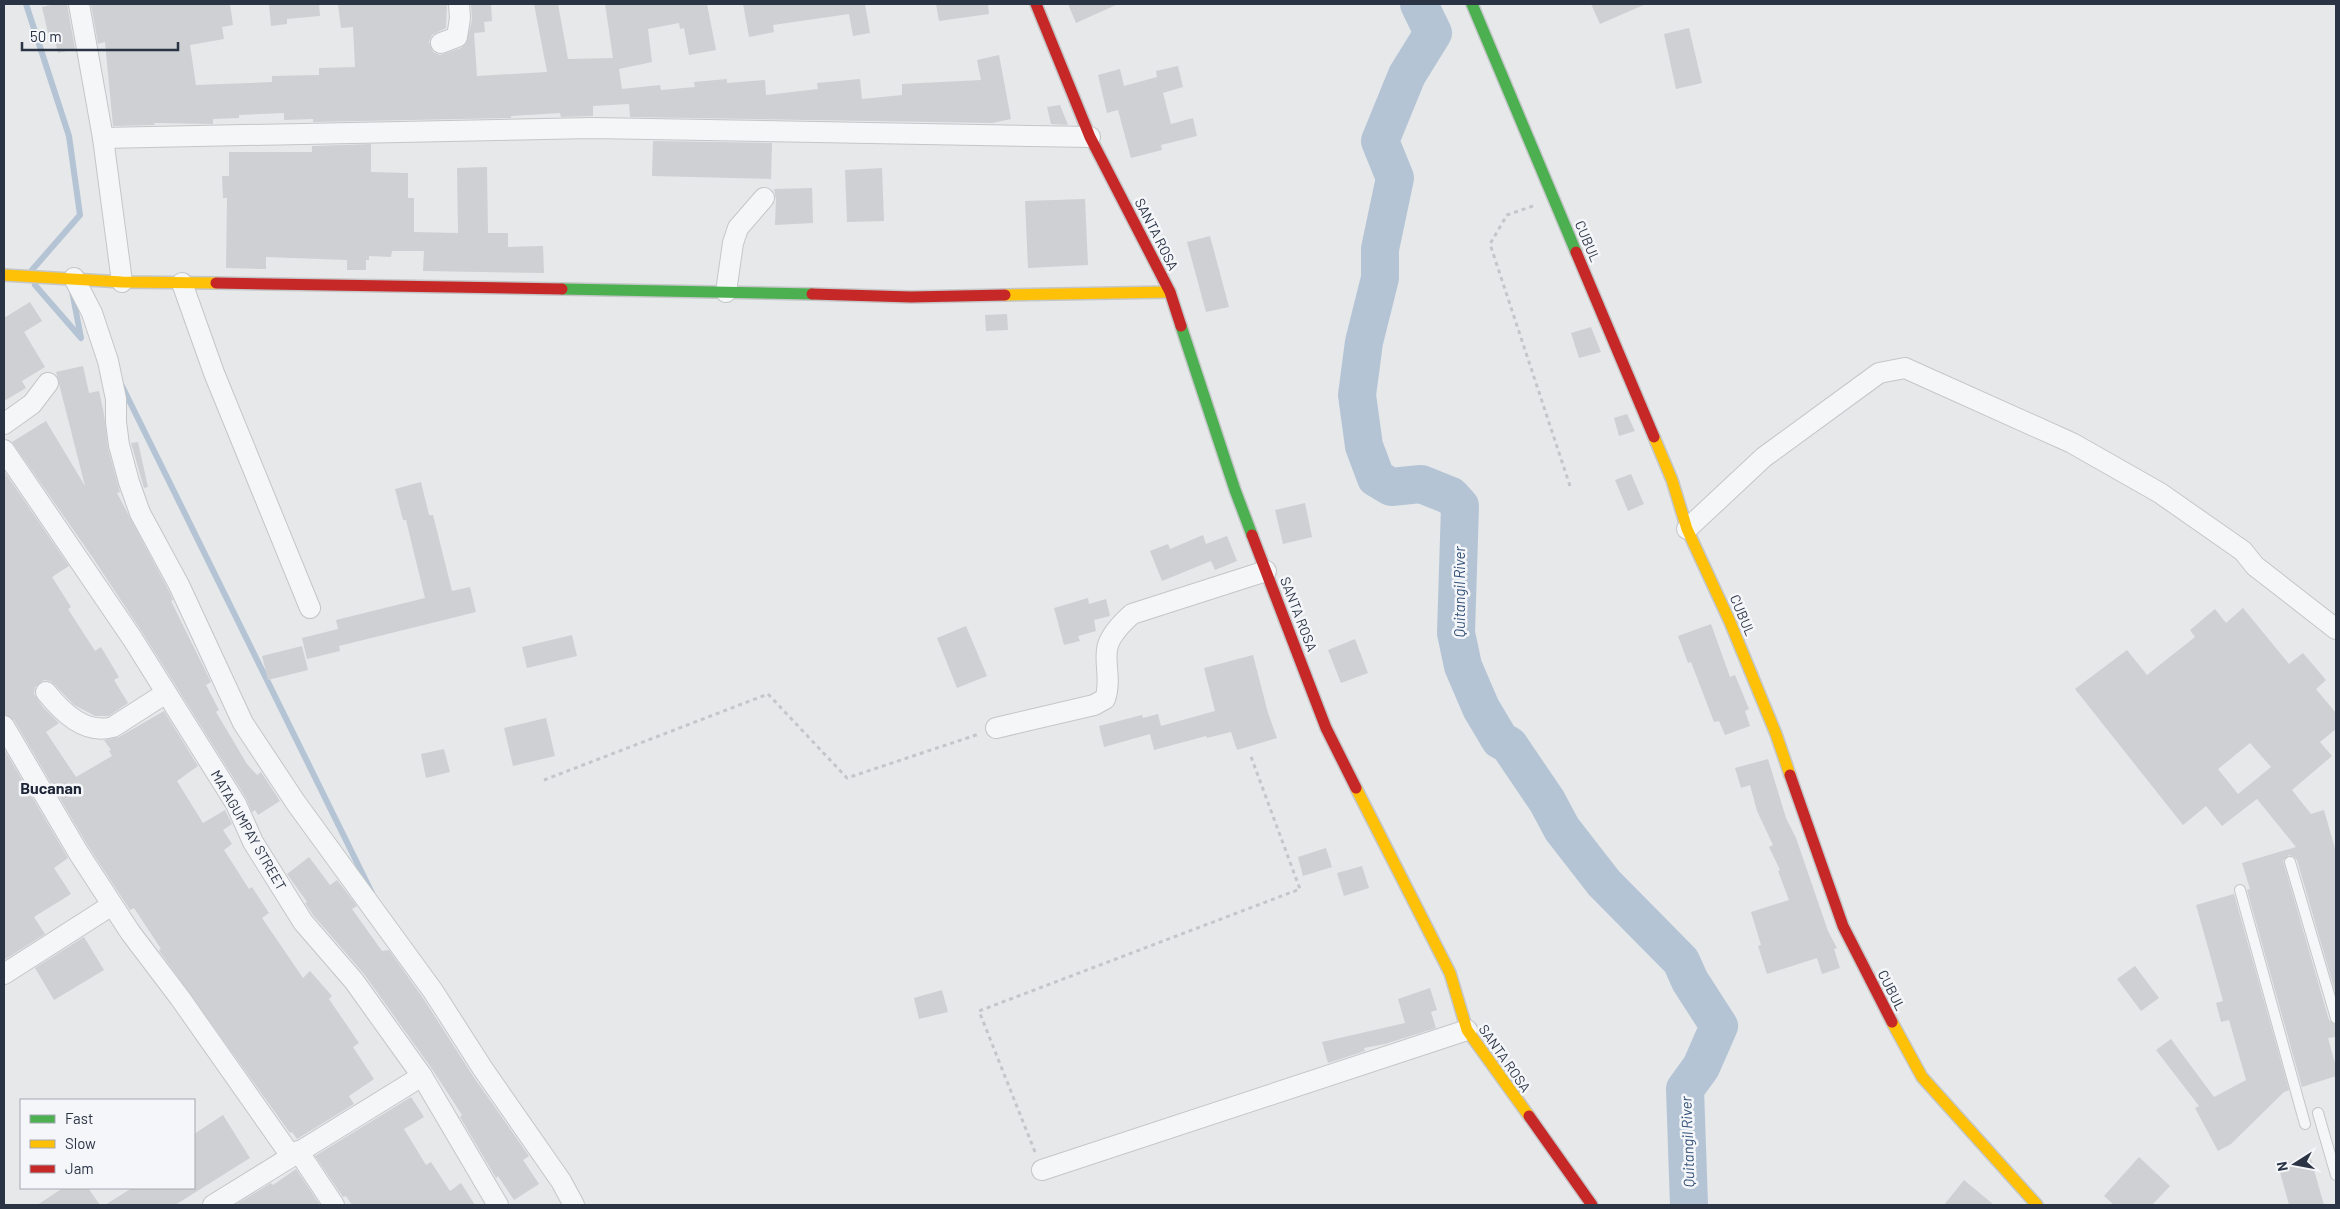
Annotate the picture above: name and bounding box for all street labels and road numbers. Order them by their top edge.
street label: SANTA ROSA [1132,195,1183,273]
street label: CUBUL [1572,218,1604,264]
street label: SANTA ROSA [1277,574,1321,654]
street label: CUBUL [1727,592,1759,638]
street label: MATAGUMPAY STREET [208,767,290,893]
street label: CUBUL [1875,967,1909,1013]
street label: SANTA ROSA [1476,1021,1535,1095]

